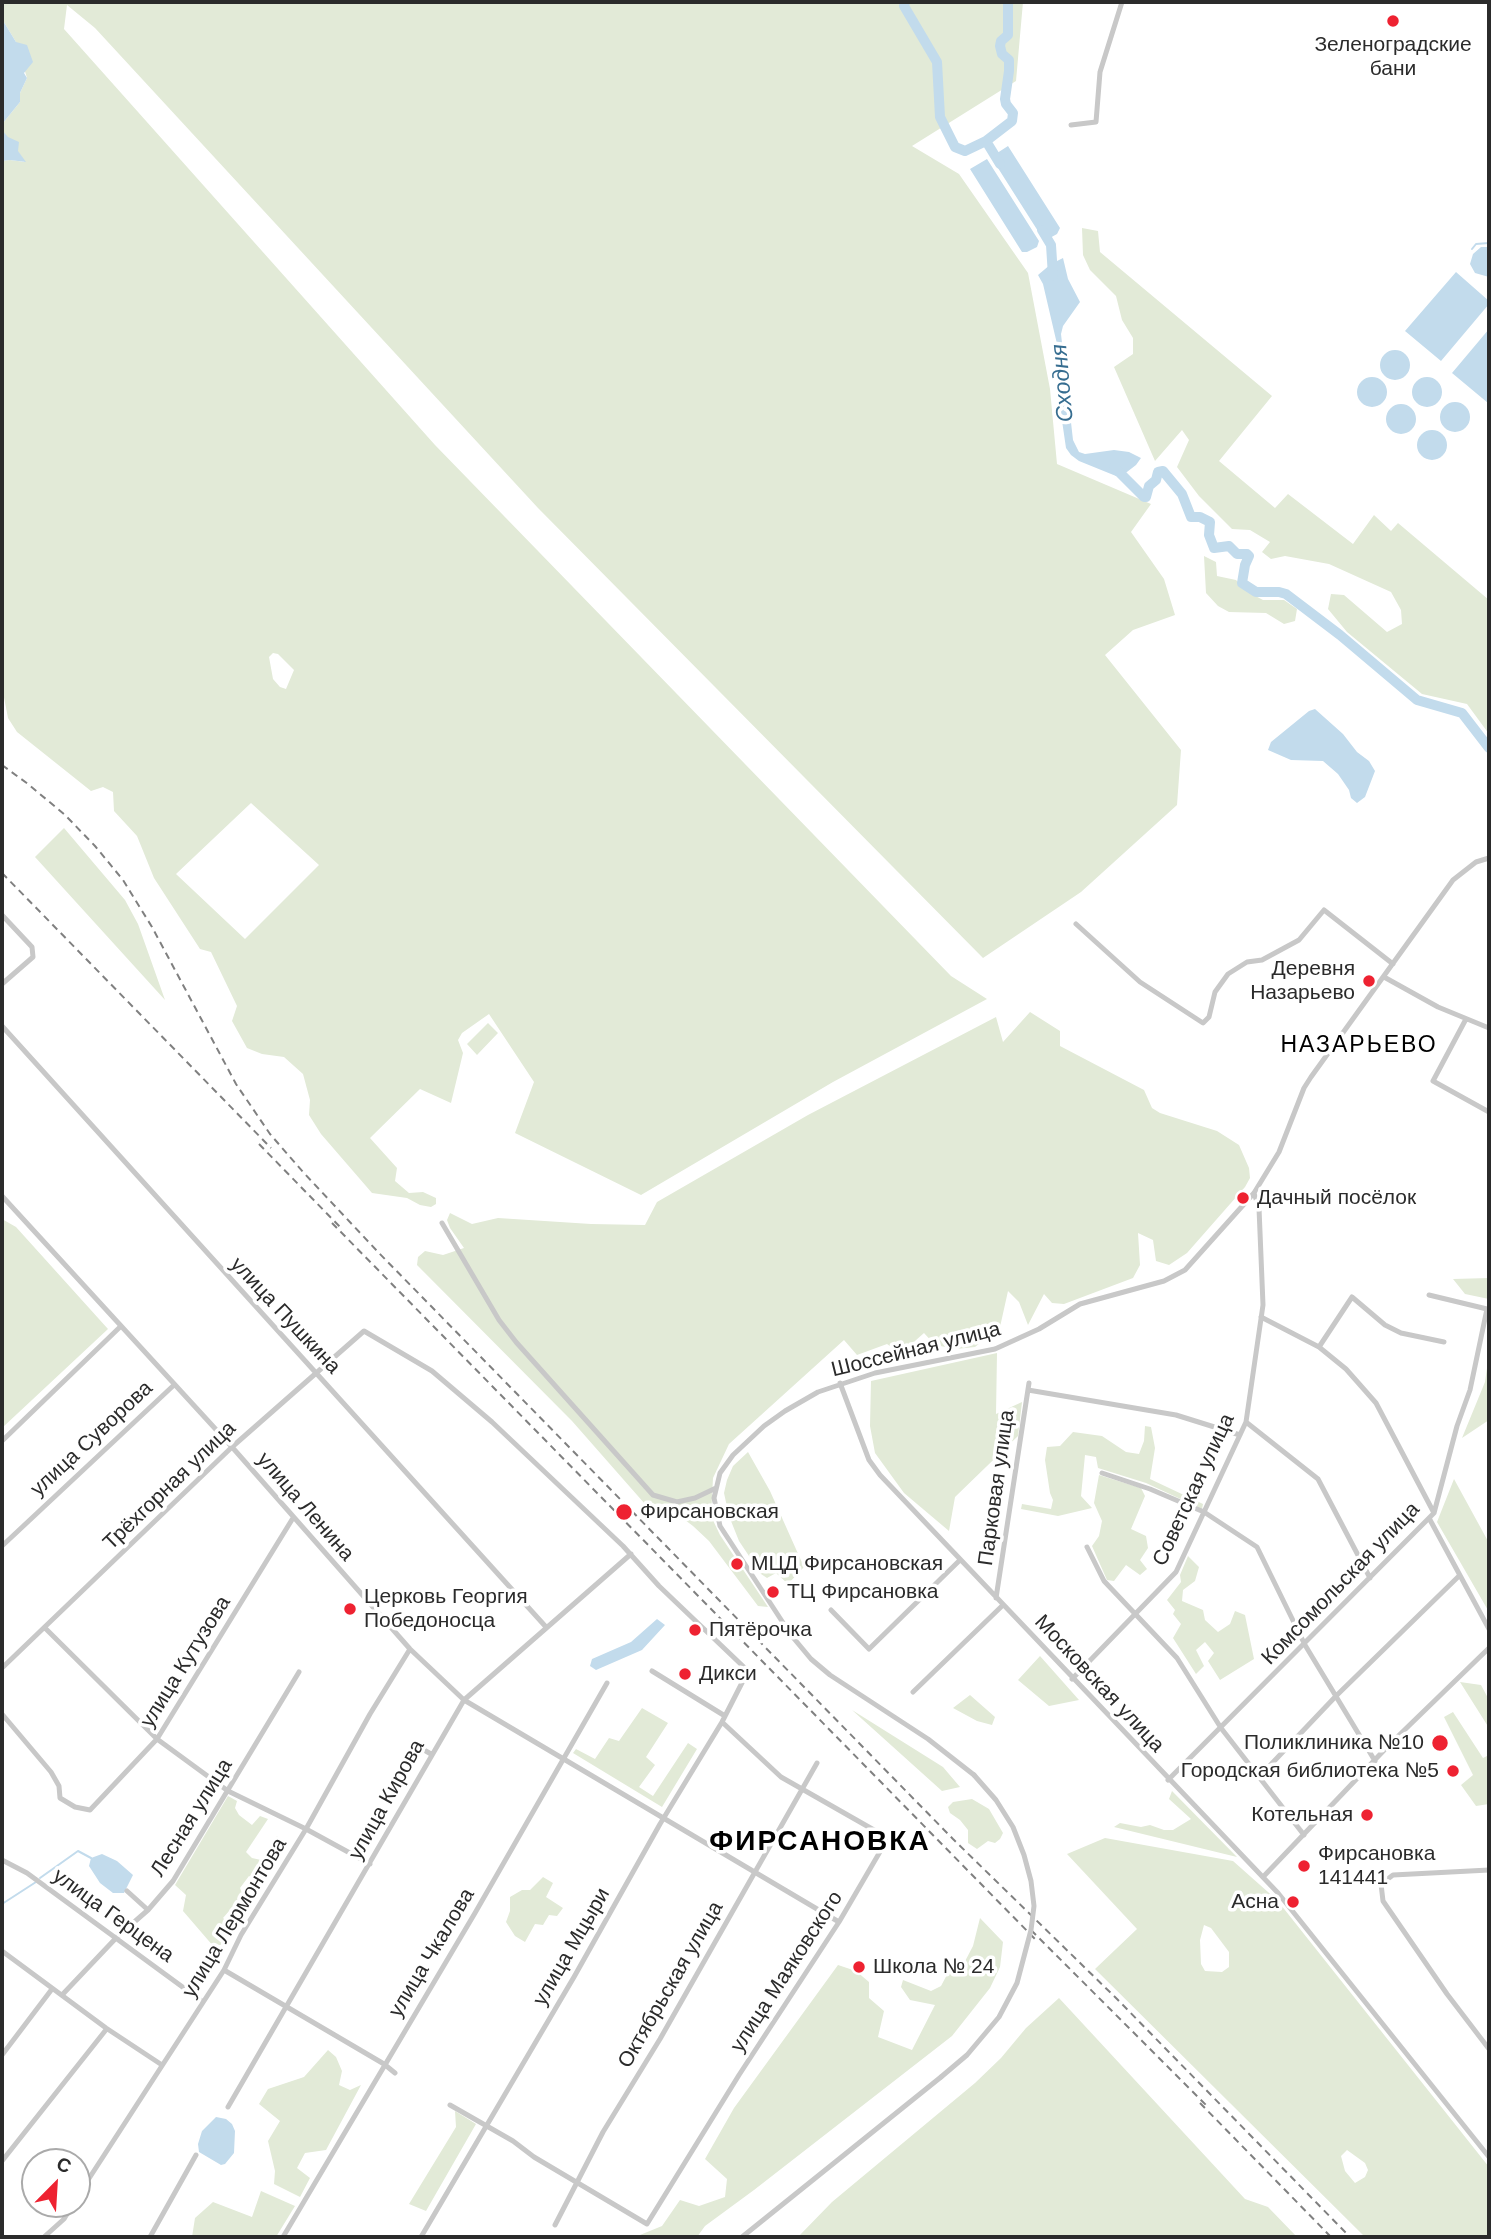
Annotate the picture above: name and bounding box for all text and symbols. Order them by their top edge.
marker: Зеленоградские бани [1385,13,1401,29]
place label: Зеленоградские бани [1314,32,1472,82]
water label: Сходня [1046,343,1080,423]
place label: Деревня Назарьево [1250,956,1355,1006]
marker: Деревня Назарьево [1361,973,1377,989]
district label: НАЗАРЬЕВО [1282,1032,1436,1060]
place label: Дачный посёлок [1257,1185,1416,1211]
marker: Дачный посёлок [1235,1190,1251,1206]
street label: улица Пушкина [225,1252,345,1380]
street label: Шоссейная улица [829,1317,1003,1383]
street label: улица Суворова [26,1376,158,1502]
street label: Парковая улица [974,1408,1020,1568]
street label: Советская улица [1148,1410,1240,1570]
street label: Трёхгорная улица [99,1416,241,1556]
street label: улица Ленина [251,1448,359,1566]
street label: Комсомольская улица [1257,1497,1425,1671]
place label: Фирсановская [640,1499,779,1525]
marker: Фирсановская [614,1502,634,1522]
place label: МЦД Фирсановская [751,1551,943,1577]
marker: МЦД Фирсановская [729,1556,745,1572]
place label: ТЦ Фирсановка [787,1579,939,1605]
place label: Церковь Георгия Победоносца [364,1584,528,1634]
marker: ТЦ Фирсановка [765,1584,781,1600]
street label: улица Кутузова [135,1592,237,1732]
marker: Церковь Георгия Победоносца [342,1601,358,1617]
street label: Московская улица [1029,1610,1169,1758]
place label: Пятёрочка [709,1617,812,1643]
marker: Пятёрочка [687,1622,703,1638]
place label: Дикси [699,1661,757,1687]
marker: Дикси [677,1666,693,1682]
place label: Поликлиника №10 [1244,1730,1424,1756]
marker: Поликлиника №10 [1430,1733,1450,1753]
street label: улица Кирова [344,1736,430,1864]
street label: Лесная улица [146,1754,238,1882]
place label: Городская библиотека №5 [1181,1758,1439,1784]
marker: Городская библиотека №5 [1445,1763,1461,1779]
place label: Котельная [1251,1802,1353,1828]
marker: Котельная [1359,1807,1375,1823]
district label: ФИРСАНОВКА [711,1825,929,1859]
street label: улица Лермонтова [177,1833,293,2003]
place label: Фирсановка 141441 [1318,1841,1435,1891]
marker: Фирсановка 141441 [1296,1858,1312,1874]
street label: улица Герцена [47,1864,179,1968]
street label: улица Чкалова [384,1884,480,2022]
street label: улица Мцыри [528,1884,616,2010]
street label: улица Маяковского [726,1887,848,2057]
place label: Асна [1231,1889,1279,1915]
marker: Асна [1285,1894,1301,1910]
street label: Октябрьская улица [613,1897,729,2073]
place label: Школа № 24 [873,1954,994,1980]
marker: Школа № 24 [851,1959,867,1975]
north arrow [21,2148,91,2218]
text: С [53,2153,74,2178]

